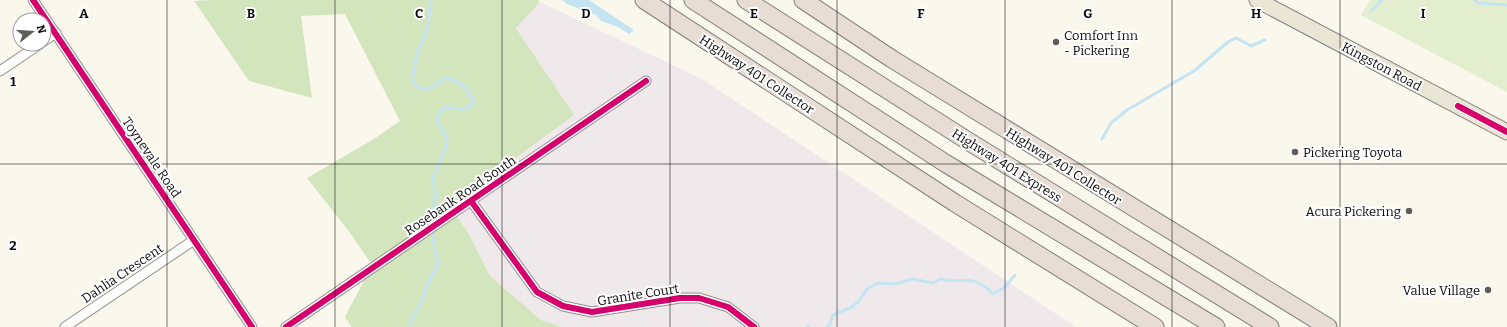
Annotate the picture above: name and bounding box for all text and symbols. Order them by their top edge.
text: A [79,6,89,21]
text: B [247,6,255,21]
text: C [415,6,423,21]
text: D [581,6,591,21]
text: E [750,6,758,21]
text: F [917,6,925,21]
text: G [1083,6,1093,21]
text: H [1251,6,1261,21]
text: I [1421,6,1426,21]
north arrow [12,12,52,52]
text: N [34,23,49,36]
place label: Comfort Inn - Pickering [1064,28,1139,58]
street label: Highway 401 Collector [697,32,817,117]
marker: Comfort Inn - Pickering [1051,37,1061,47]
street label: Kingston Road [1339,39,1424,94]
text: 1 [10,74,16,89]
street label: Toynevale Road [119,114,184,201]
street label: Highway 401 Collector [1003,125,1125,208]
street label: Highway 401 Express [949,126,1064,205]
place label: Pickering Toyota [1303,145,1402,160]
marker: Pickering Toyota [1290,147,1300,157]
street label: Rosebank Road South [402,153,519,238]
place label: Acura Pickering [1306,204,1401,219]
marker: Acura Pickering [1404,206,1414,216]
text: 2 [9,238,17,253]
street label: Dahlia Crescent [79,241,166,306]
street label: Granite Court [596,281,680,308]
place label: Value Village [1403,283,1480,298]
marker: Value Village [1483,285,1493,295]

